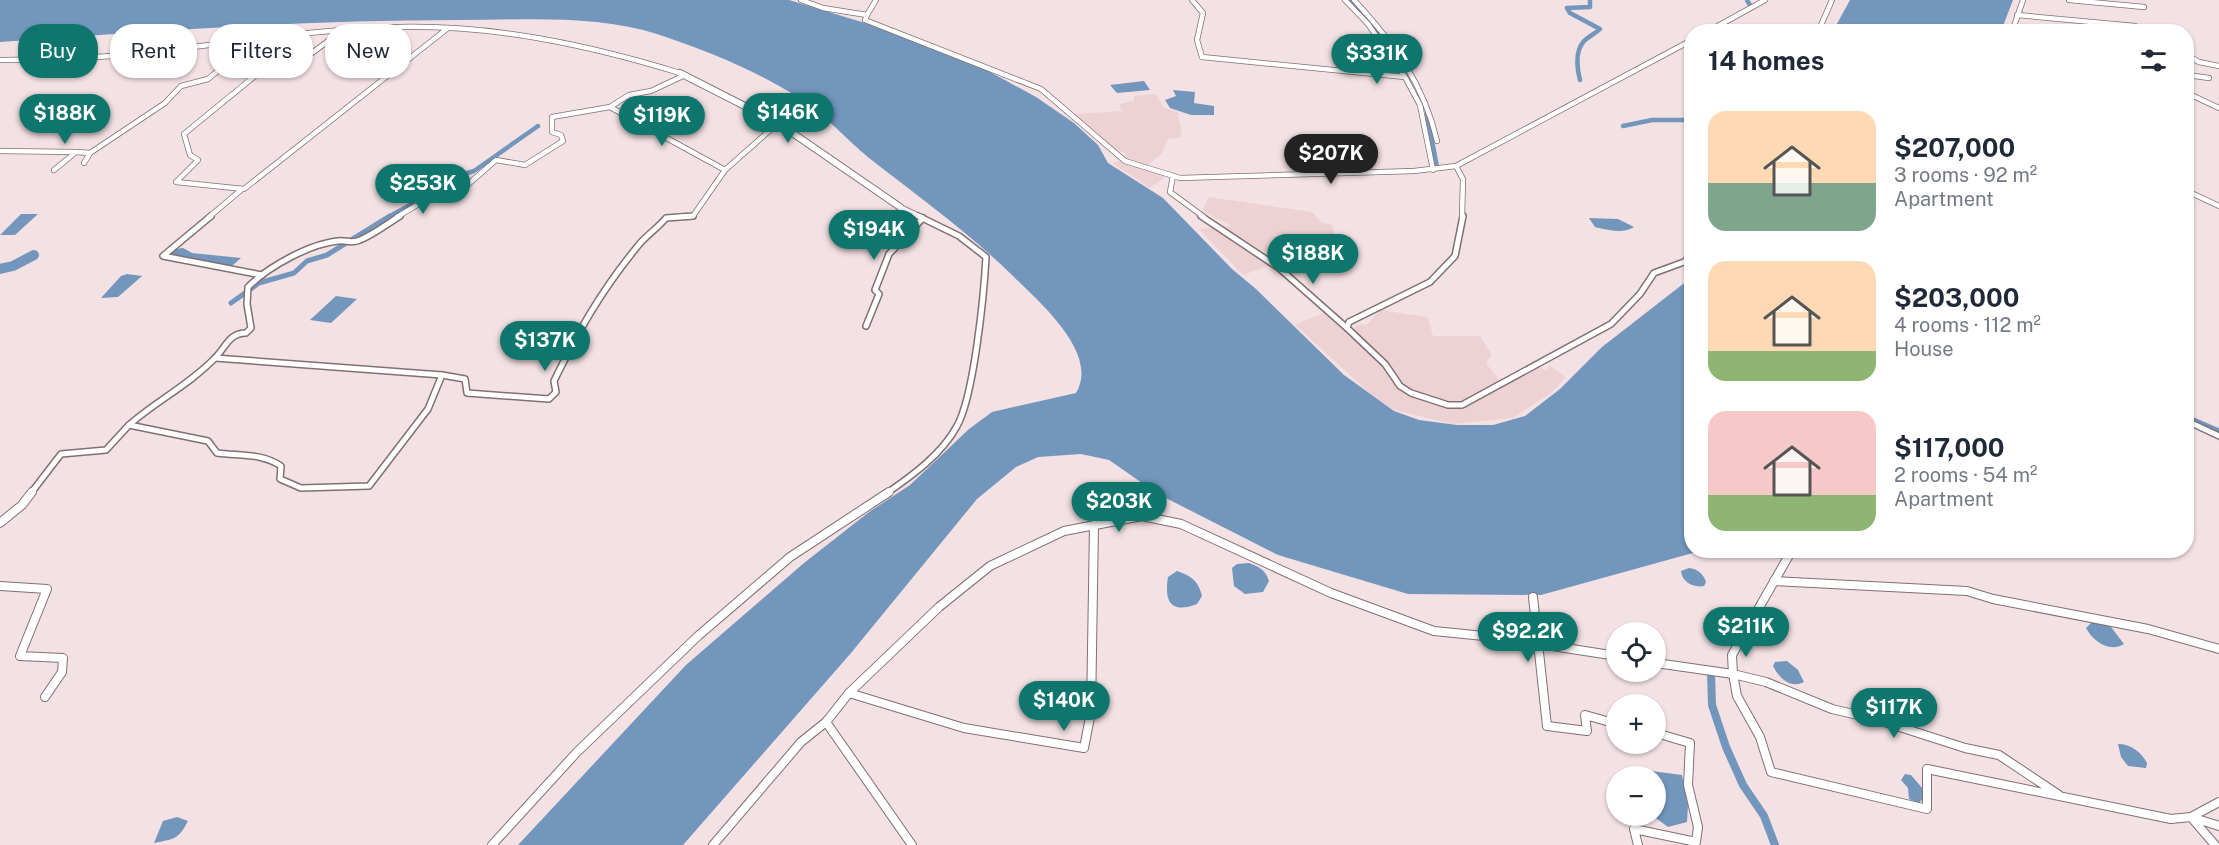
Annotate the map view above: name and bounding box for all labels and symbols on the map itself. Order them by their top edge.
pin: $331K [1335,34,1419,85]
pin: $146K [746,93,830,144]
pin: $188K [23,94,107,145]
pin: $119K [620,96,704,147]
pin: $207K [1289,134,1373,185]
pin: $253K [381,164,465,215]
pin: $194K [832,210,916,261]
pin: $188K [1271,234,1355,285]
pin: $137K [503,321,587,372]
pin: $203K [1077,482,1161,533]
pin: $211K [1704,607,1788,658]
pin: $92.2K [1479,612,1577,663]
pin: $140K [1022,681,1106,732]
pin: $117K [1852,688,1936,739]

